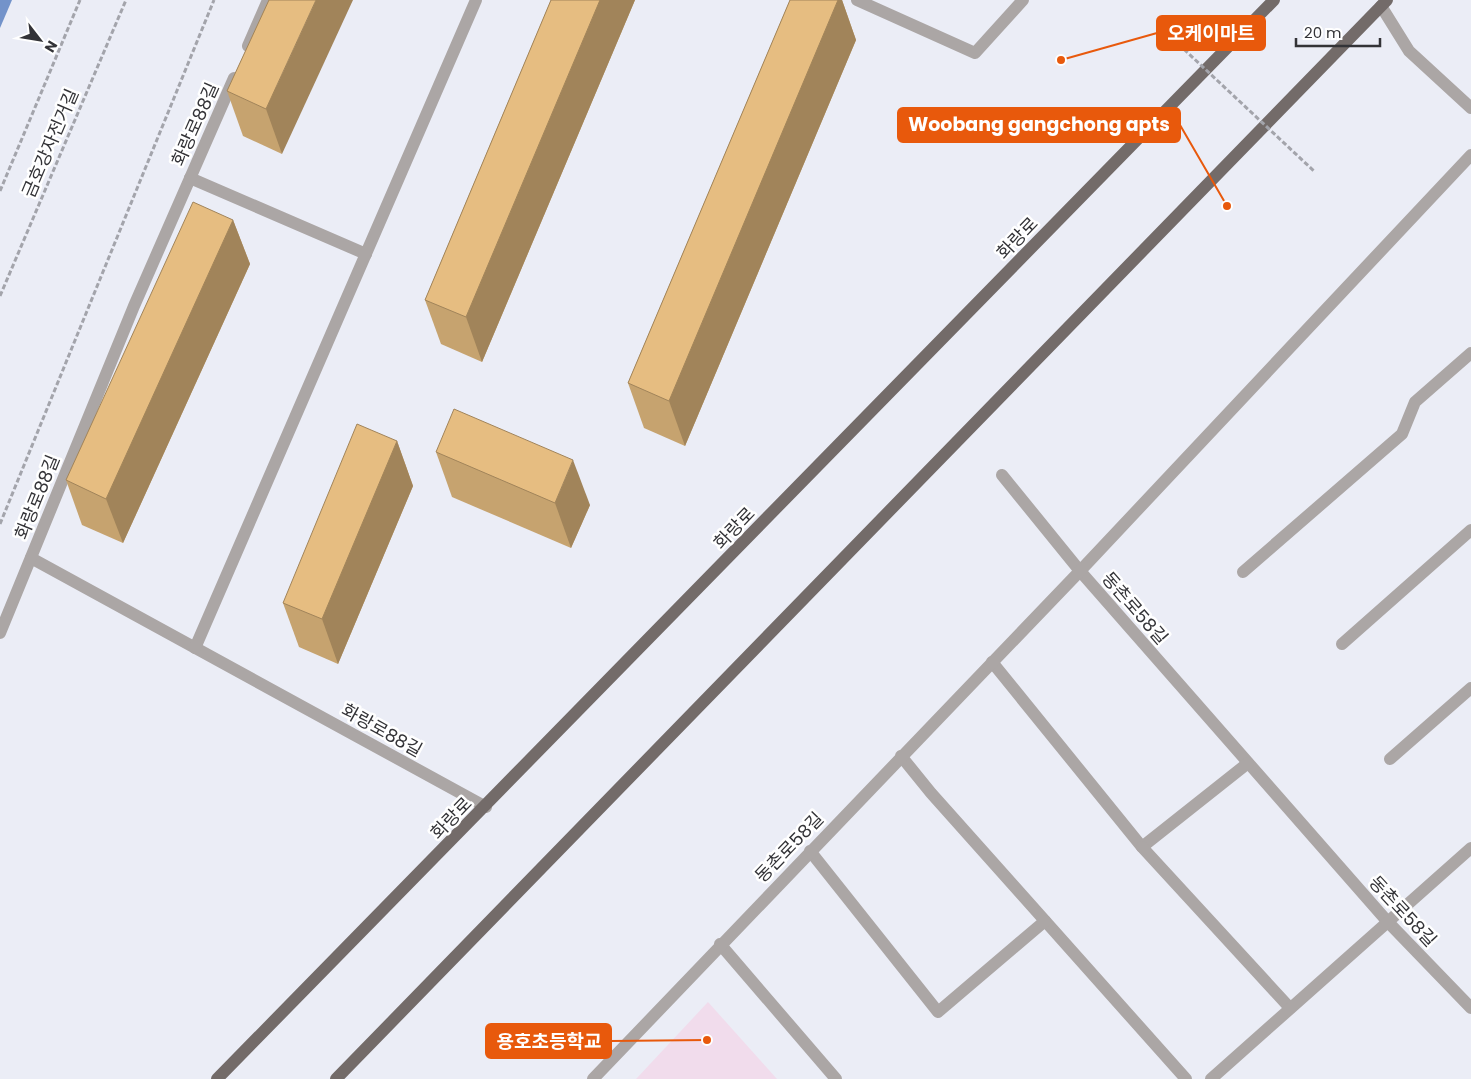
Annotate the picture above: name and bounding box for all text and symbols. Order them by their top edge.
north arrow [15,15,65,65]
scale bar [1296,15,1380,47]
callout: 오케이마트 [1157,16,1265,50]
text: 오케이마트 [1167,20,1255,47]
text: 20 m [1304,22,1342,43]
text: N [40,37,62,56]
street label: 화랑로88길 [165,78,225,170]
street label: 금호강자전거길 [16,85,84,201]
callout: Woobang gangchong apts [898,108,1180,142]
text: Woobang gangchong apts [908,111,1170,138]
street label: 화랑로 [991,211,1043,265]
street label: 화랑로88길 [9,451,65,543]
street label: 화랑로 [708,501,760,555]
street label: 동촌로58길 [1096,566,1174,650]
street label: 화랑로88길 [337,698,427,762]
street label: 화랑로 [425,791,477,845]
street label: 동촌로58길 [749,806,829,888]
street label: 동촌로58길 [1364,870,1442,952]
callout: 용호초등학교 [486,1024,611,1058]
text: 용호초등학교 [497,1028,601,1055]

